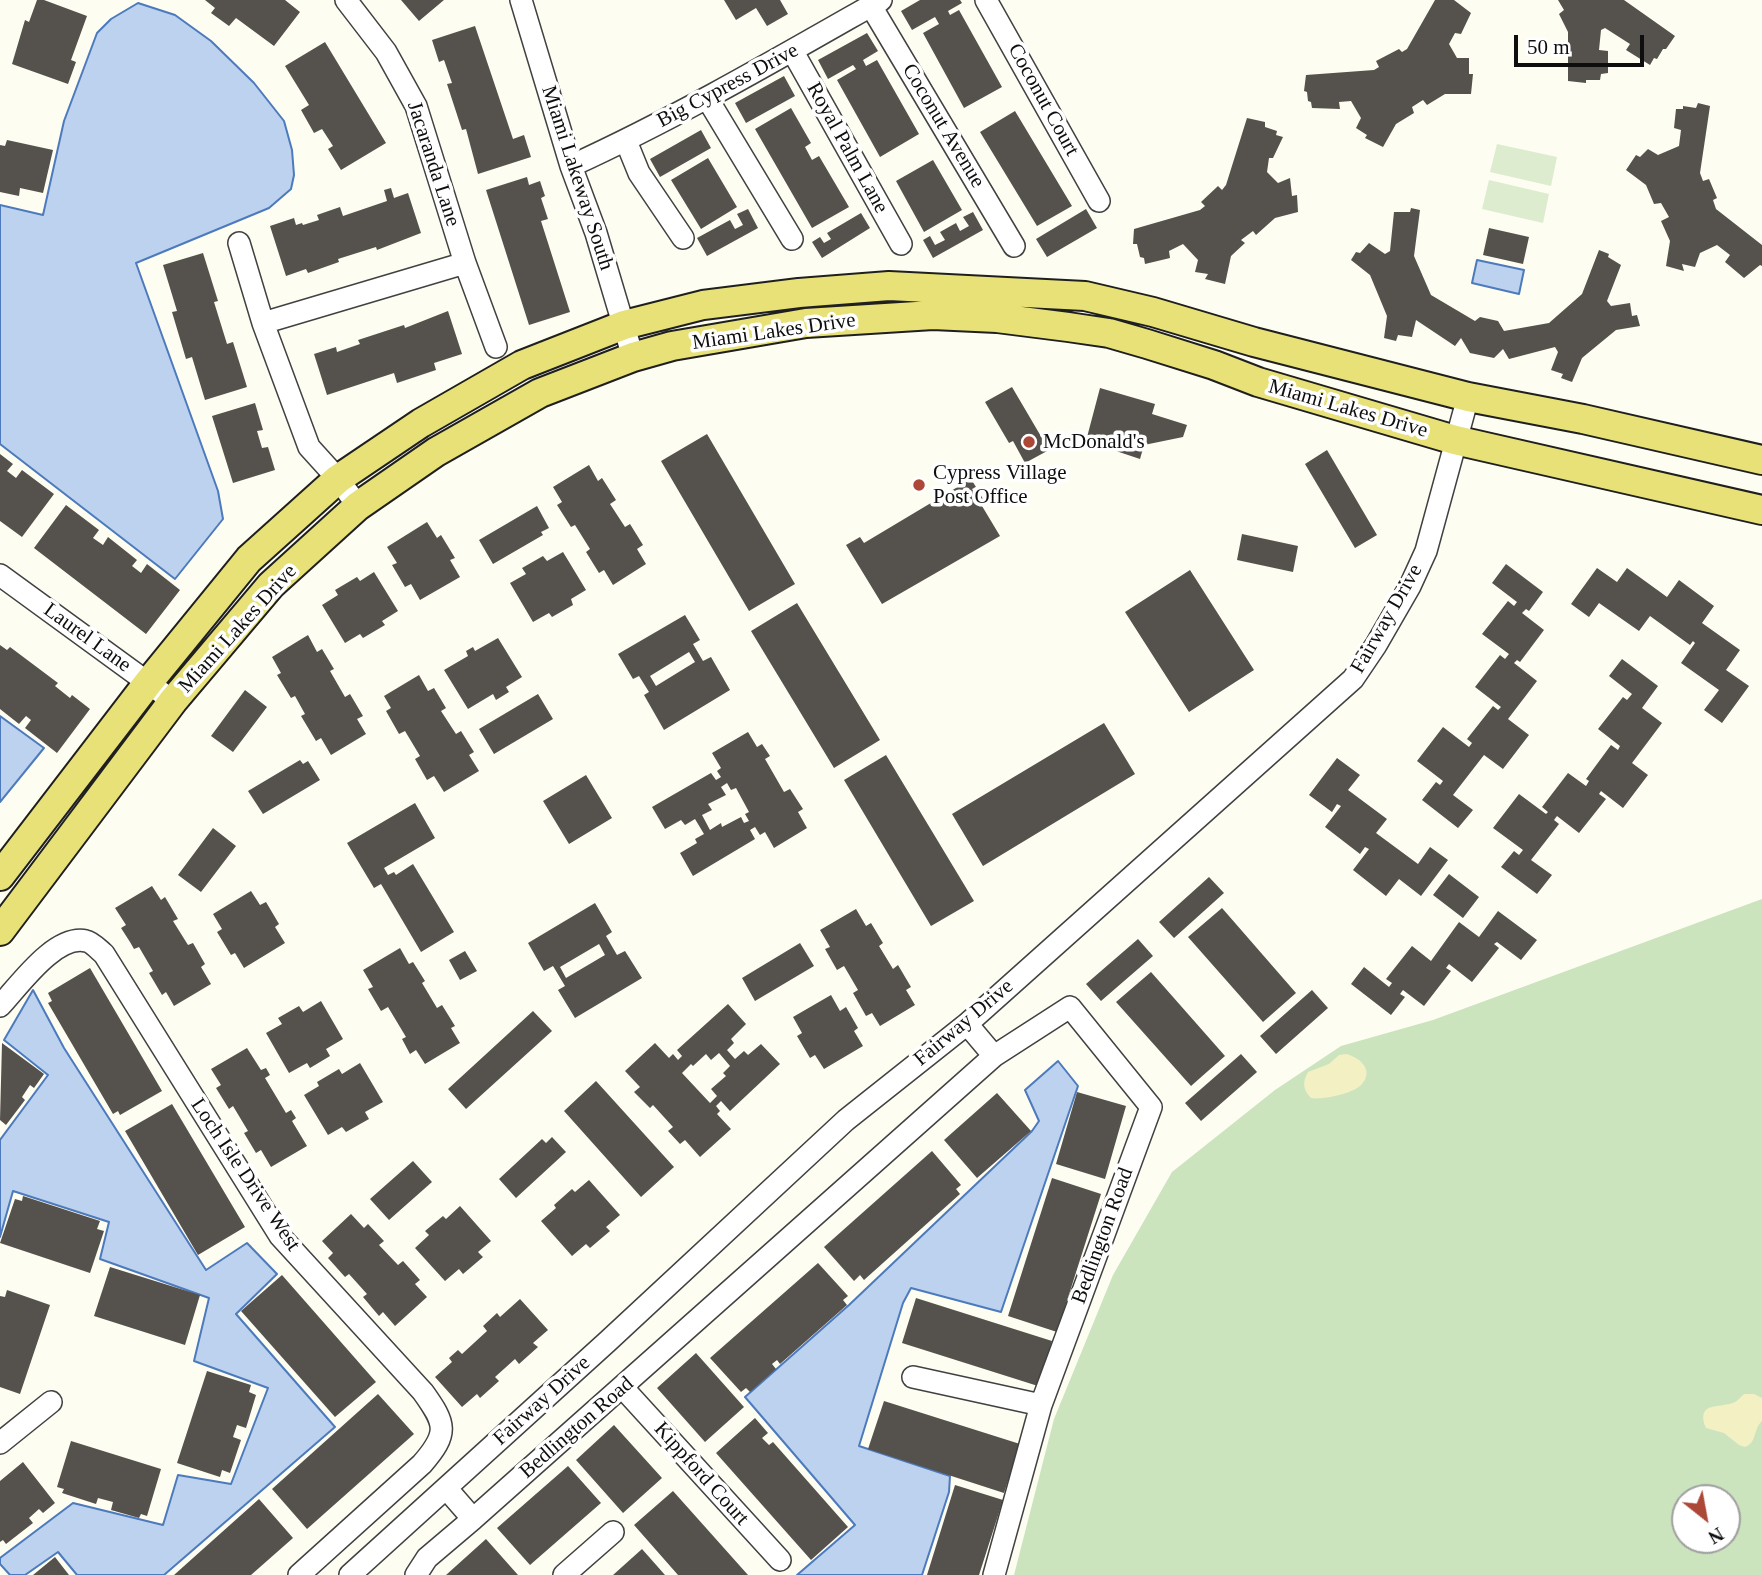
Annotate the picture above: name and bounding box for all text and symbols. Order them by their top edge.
scale bar [1517,21,1646,65]
text: 50 m [1527,35,1570,59]
street label: Big Cypress Drive [653,38,803,134]
street label: Coconut Court [1002,40,1084,160]
street label: Coconut Avenue [896,59,990,193]
street label: Royal Palm Lane [801,78,893,218]
street label: Miami Lakeway South [535,83,619,273]
street label: Jacaranda Lane [401,98,465,230]
street label: Miami Lakes Drive [691,308,857,356]
street label: Miami Lakes Drive [1265,374,1431,444]
place label: McDonald's [1043,429,1145,455]
marker: McDonald's [1021,434,1037,450]
place label: Cypress Village Post Office [933,460,1066,510]
marker: Cypress Village Post Office [911,477,927,493]
street label: Miami Lakes Drive [174,559,302,699]
street label: Fairway Drive [1346,560,1428,678]
street label: Laurel Lane [38,598,136,678]
street label: Fairway Drive [909,974,1019,1072]
street label: Loch Isle Drive West [185,1094,305,1256]
street label: Bedlington Road [1067,1165,1139,1307]
street label: Fairway Drive [488,1351,596,1451]
street label: Bedlington Road [515,1372,639,1484]
street label: Kippford Court [648,1417,754,1531]
north arrow [1671,1484,1741,1554]
text: N [1705,1523,1727,1548]

